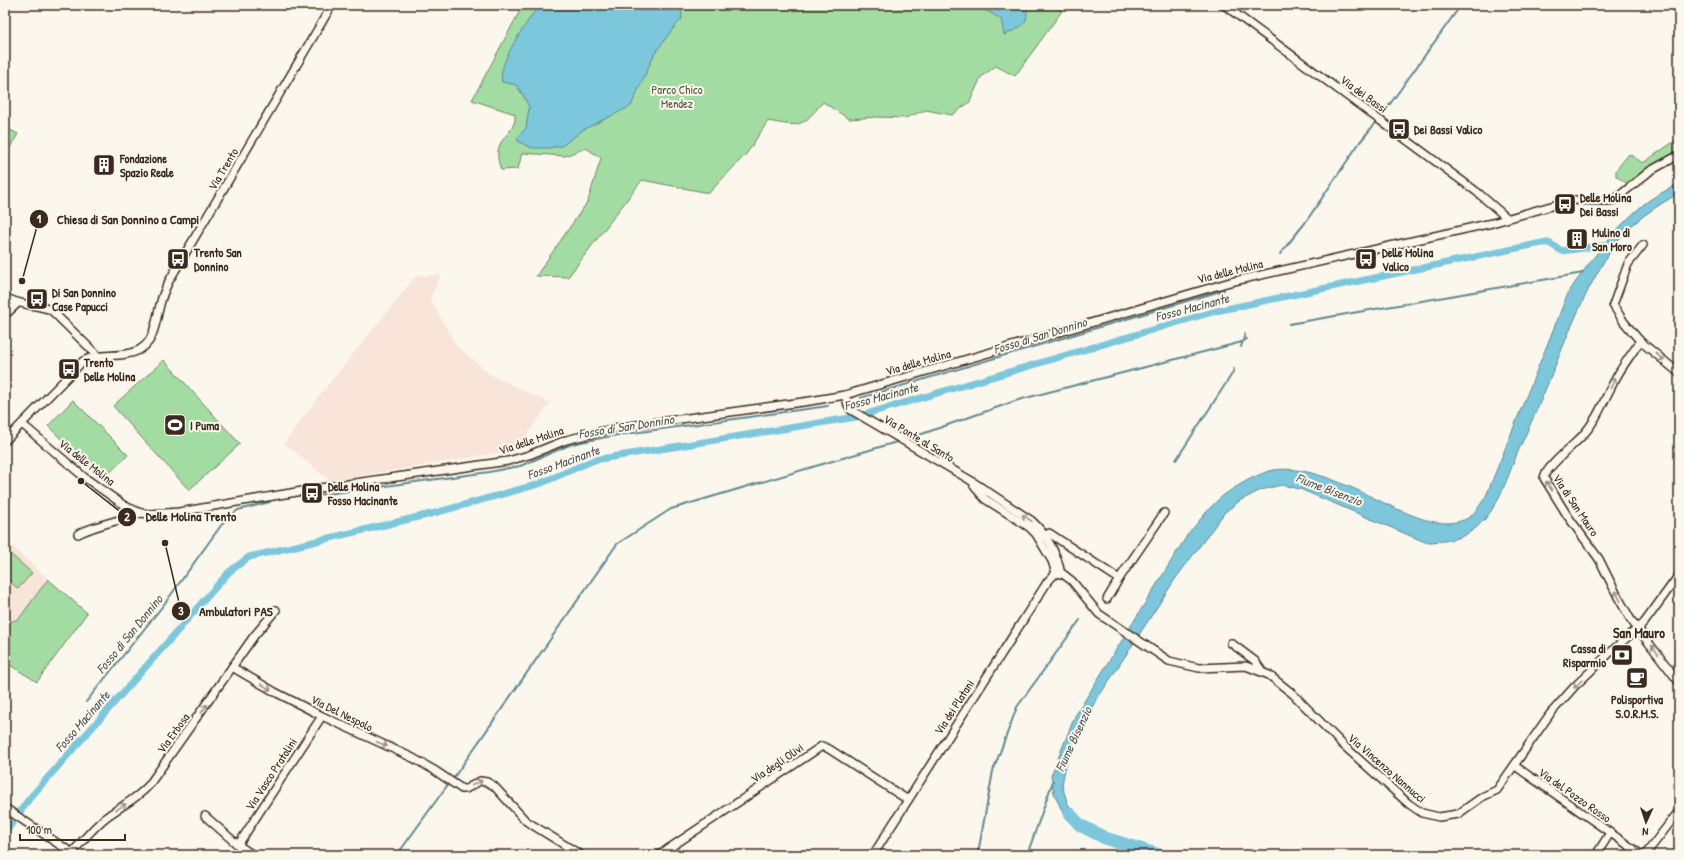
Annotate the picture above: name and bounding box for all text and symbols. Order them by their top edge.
street label: Via dei Bassi [1337,71,1391,117]
park label: Parco Chico Mendez [651,81,703,112]
bus stop icon: Dei Bassi Valico [1386,116,1412,142]
place label: Dei Bassi Valico [1414,121,1482,138]
street label: Via Trento [204,145,242,193]
place label: Fondazione Spazio Reale [119,150,174,182]
building icon: Fondazione Spazio Reale [91,152,117,178]
place label: Delle Molina Dei Bassi [1580,189,1631,220]
bus stop icon: Delle Molina Dei Bassi [1552,191,1578,217]
callout: Chiesa di San Donnino a Campi [29,207,207,232]
text: 1 [37,210,42,227]
text: Chiesa di San Donnino a Campi [57,210,199,229]
place label: Mulino di San Moro [1592,224,1632,255]
building icon: Mulino di San Moro [1564,226,1590,252]
place label: Trento San Donnino [193,244,242,275]
place label: Delle Molina Valico [1382,244,1433,275]
bus stop icon: Trento San Donnino [165,246,191,272]
bus stop icon: Delle Molina Valico [1353,246,1379,272]
street label: Via delle Molina [1195,255,1265,287]
place label: Di San Donnino Case Papucci [52,284,116,316]
bus stop icon: Di San Donnino Case Papucci [24,286,50,312]
water label: Fosso Macinante [1153,288,1232,325]
water label: Fosso di San Donnino [991,312,1090,358]
street label: Via delle Molina [883,345,953,379]
one-way arrow [1654,353,1665,362]
place label: Trento Delle Molina [83,354,135,385]
bus stop icon: Trento Delle Molina [56,356,82,382]
water label: Fosso Macinante [842,377,921,414]
one-way arrow [1610,377,1617,389]
water label: Fosso di San Donnino [577,409,677,442]
street label: Via Ponte al Santo [880,410,958,466]
sports icon: I Puma [162,412,188,438]
place label: I Puma [190,417,219,434]
street label: Via delle Molina [496,421,566,458]
street label: Via delle Molina [55,435,119,490]
water label: Fosso Macinante [524,440,602,483]
water label: Fiume Bisenzio [1293,468,1366,510]
street label: Via di San Mauro [1549,471,1603,540]
place label: Delle Molina Fosso Macinante [327,478,398,509]
bus stop icon: Delle Molina Fosso Macinante [299,480,325,506]
one-way arrow [1544,481,1553,492]
callout: Delle Molina Trento [117,504,244,529]
text: Delle Molina Trento [146,507,237,525]
text: 2 [124,508,130,525]
one-way arrow [1022,514,1033,522]
water label: Fosso di San Donnino [92,589,167,677]
one-way arrow [1613,590,1621,602]
callout: Ambulatori PAS [171,599,281,624]
text: 3 [178,602,184,619]
text: Ambulatori PAS [199,602,273,620]
district label: San Mauro [1613,623,1665,642]
place label: Cassa di Risparmio [1563,640,1606,672]
bank icon: Cassa di Risparmio [1609,642,1635,668]
one-way arrow [1651,645,1659,656]
cafe icon: Polisportiva S.O.R.M.S. [1624,665,1650,691]
street label: Via dei Platani [930,676,978,738]
one-way arrow [1573,679,1583,689]
one-way arrow [260,683,272,691]
water label: Fosso Macinante [50,686,114,755]
street label: Via Del Nespolo [308,691,376,735]
place label: Polisportiva S.O.R.M.S. [1611,691,1663,722]
water label: Fiume Bisenzio [1050,702,1097,774]
one-way arrow [200,703,208,714]
street label: Via Erbosa [153,709,194,757]
street label: Via Vincenzo Nannucci [1344,729,1430,807]
street label: Via Vasco Pratolini [241,734,301,814]
street label: Via degli Olivi [747,739,807,787]
one-way arrow [376,741,388,749]
street label: Via del Pozzo Rosso [1535,764,1615,826]
one-way arrow [471,779,483,787]
north arrow [1626,802,1666,842]
one-way arrow [115,803,126,811]
scale bar [20,816,125,842]
text: 100 m [26,821,52,838]
text: N [1642,825,1649,839]

